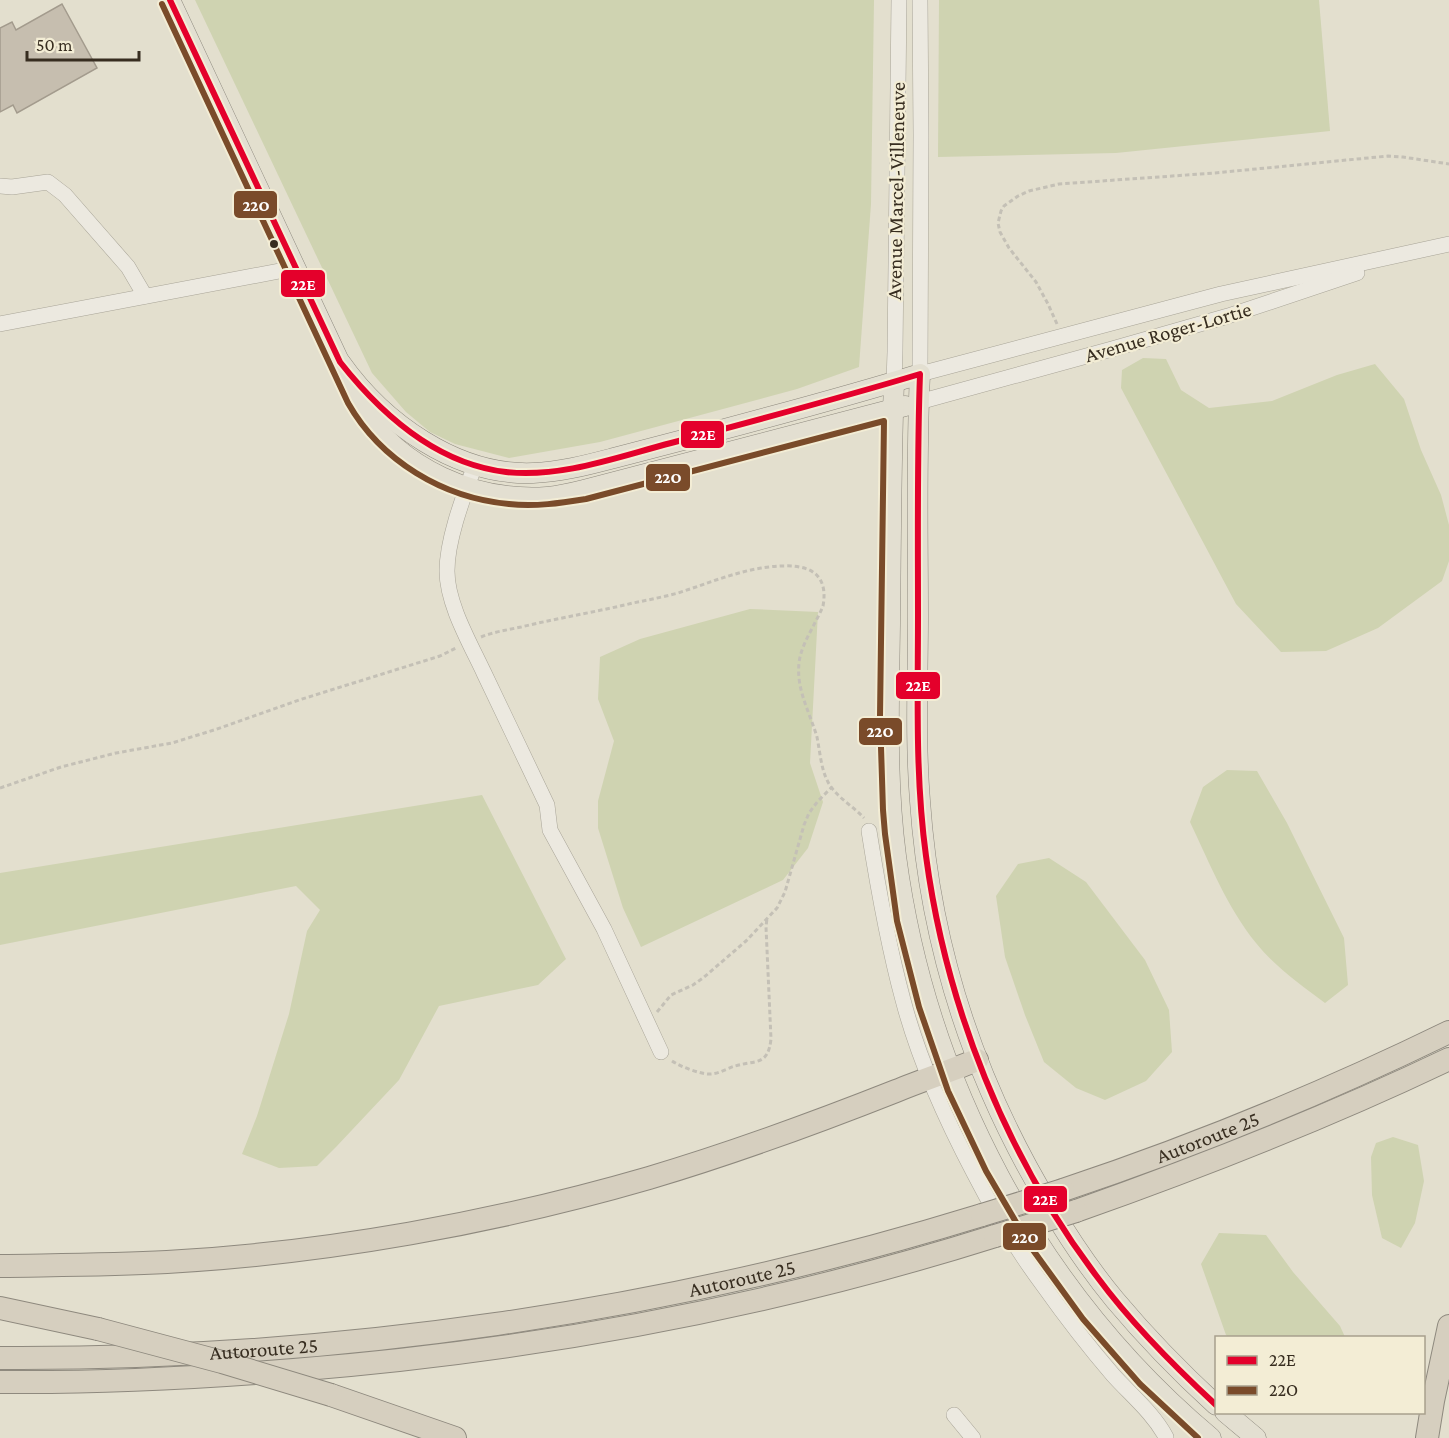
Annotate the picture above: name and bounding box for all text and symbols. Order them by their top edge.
scale bar [27,24,140,62]
text: 50 m [36,35,73,55]
street label: Avenue Marcel-Villeneuve [882,82,910,300]
line badge: 22O [233,190,278,219]
text: 22O [242,197,270,214]
unlabelled marker [268,238,280,250]
line badge: 22E [280,269,326,298]
text: 22E [290,276,316,293]
street label: Avenue Roger-Lortie [1082,297,1254,367]
line badge: 22E [680,420,725,449]
text: 22E [690,426,716,443]
line badge: 22O [645,463,691,492]
text: 22O [654,469,682,486]
line badge: 22E [895,671,941,700]
text: 22E [905,677,931,694]
line badge: 22O [858,717,903,746]
text: 22O [866,723,894,740]
street label: Autoroute 25 [1153,1106,1263,1168]
line badge: 22E [1023,1185,1068,1213]
text: 22E [1032,1191,1058,1208]
line badge: 22O [1002,1222,1047,1251]
text: 22O [1011,1229,1039,1246]
street label: Autoroute 25 [687,1255,798,1302]
street label: Autoroute 25 [209,1333,319,1365]
legend [1215,1336,1425,1414]
text: 22E [1269,1350,1296,1370]
text: 22O [1269,1380,1298,1400]

